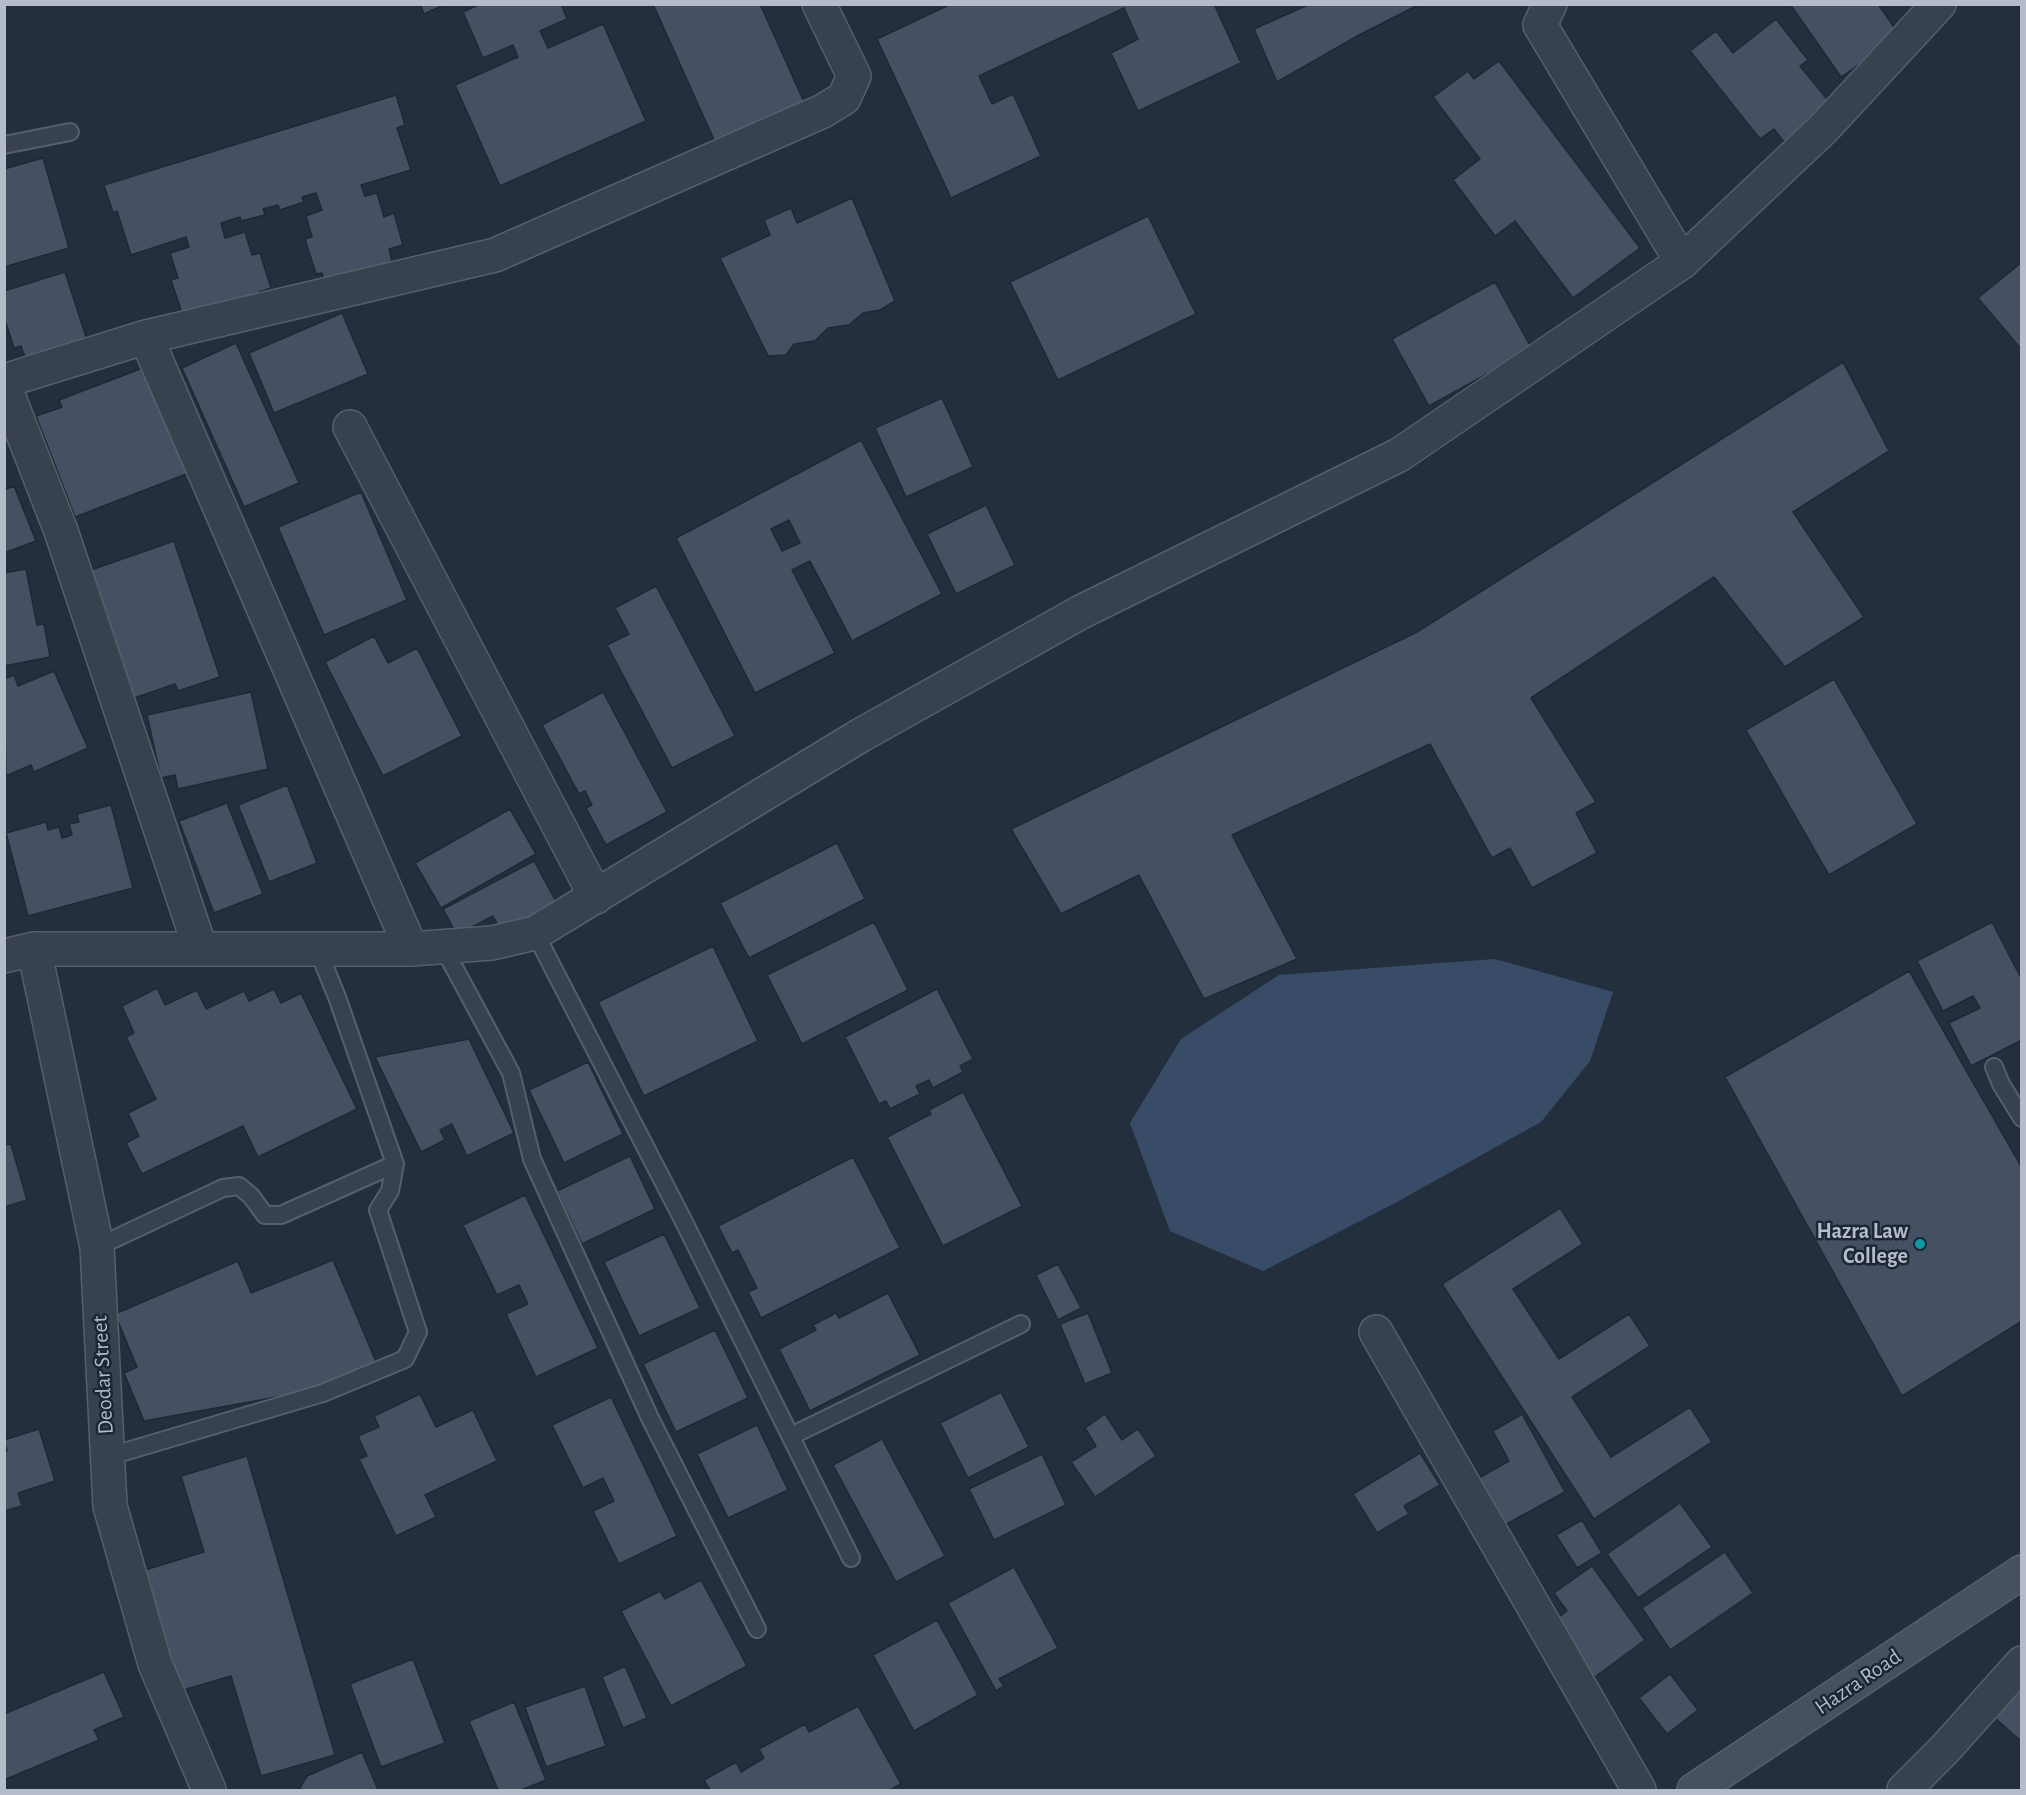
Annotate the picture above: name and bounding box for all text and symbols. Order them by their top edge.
place label: Hazra Law College [1816,1218,1908,1270]
marker: Hazra Law College [1913,1237,1927,1251]
street label: Deodar Street [87,1315,119,1435]
street label: Hazra Road [1810,1644,1906,1720]

